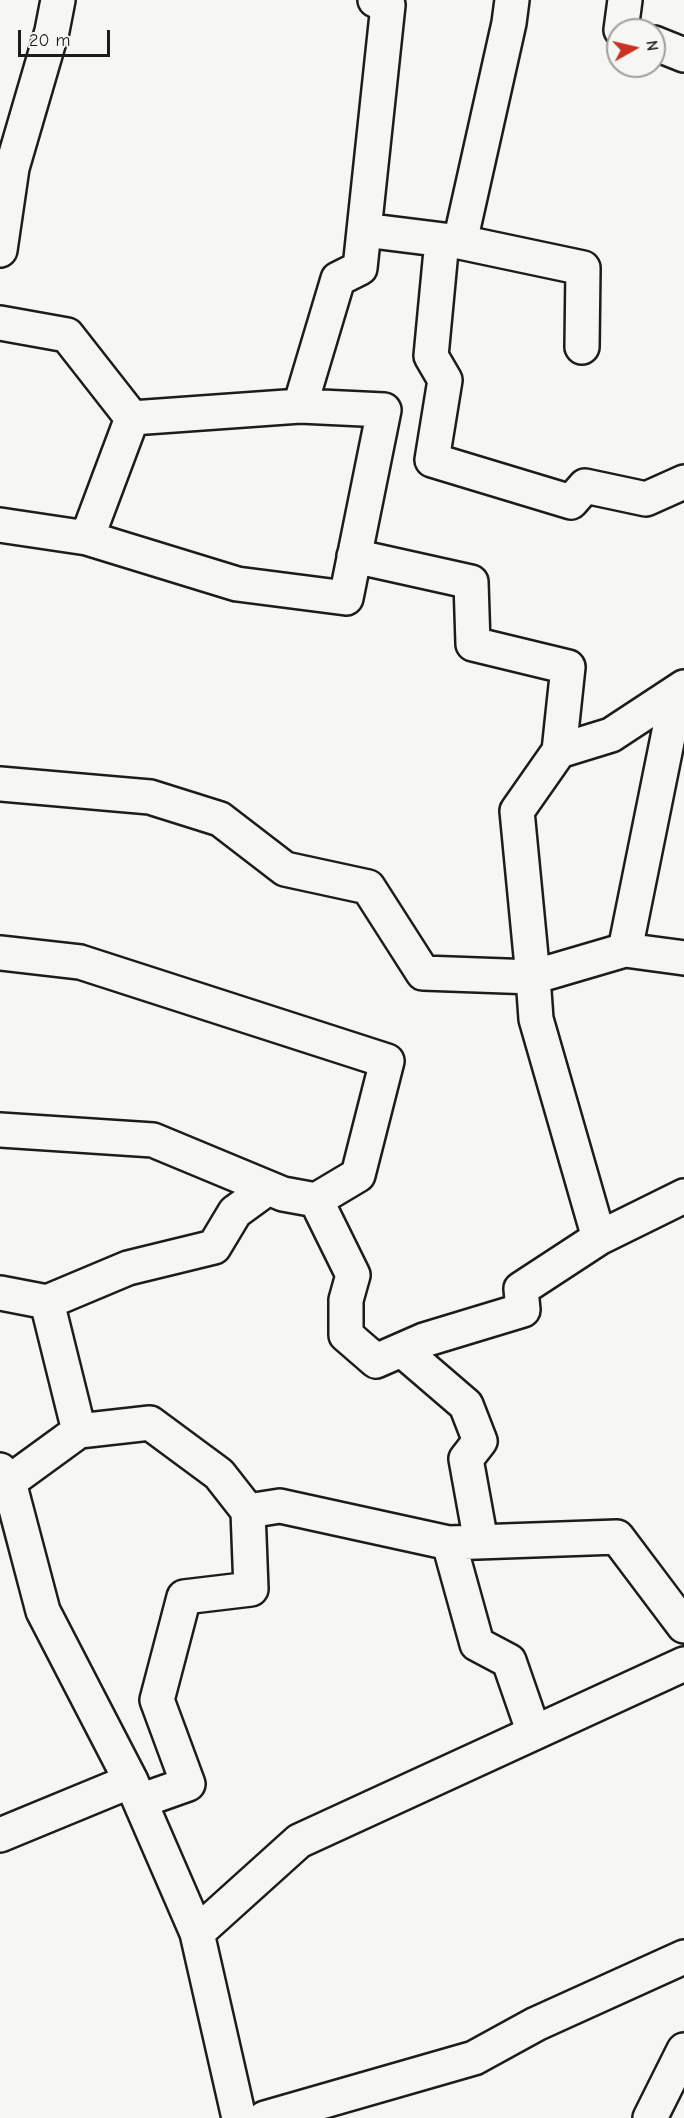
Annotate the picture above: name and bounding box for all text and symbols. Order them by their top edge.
scale bar [21,18,112,56]
north arrow [606,18,666,78]
text: 20 m [29,30,70,51]
text: N [642,39,661,52]

